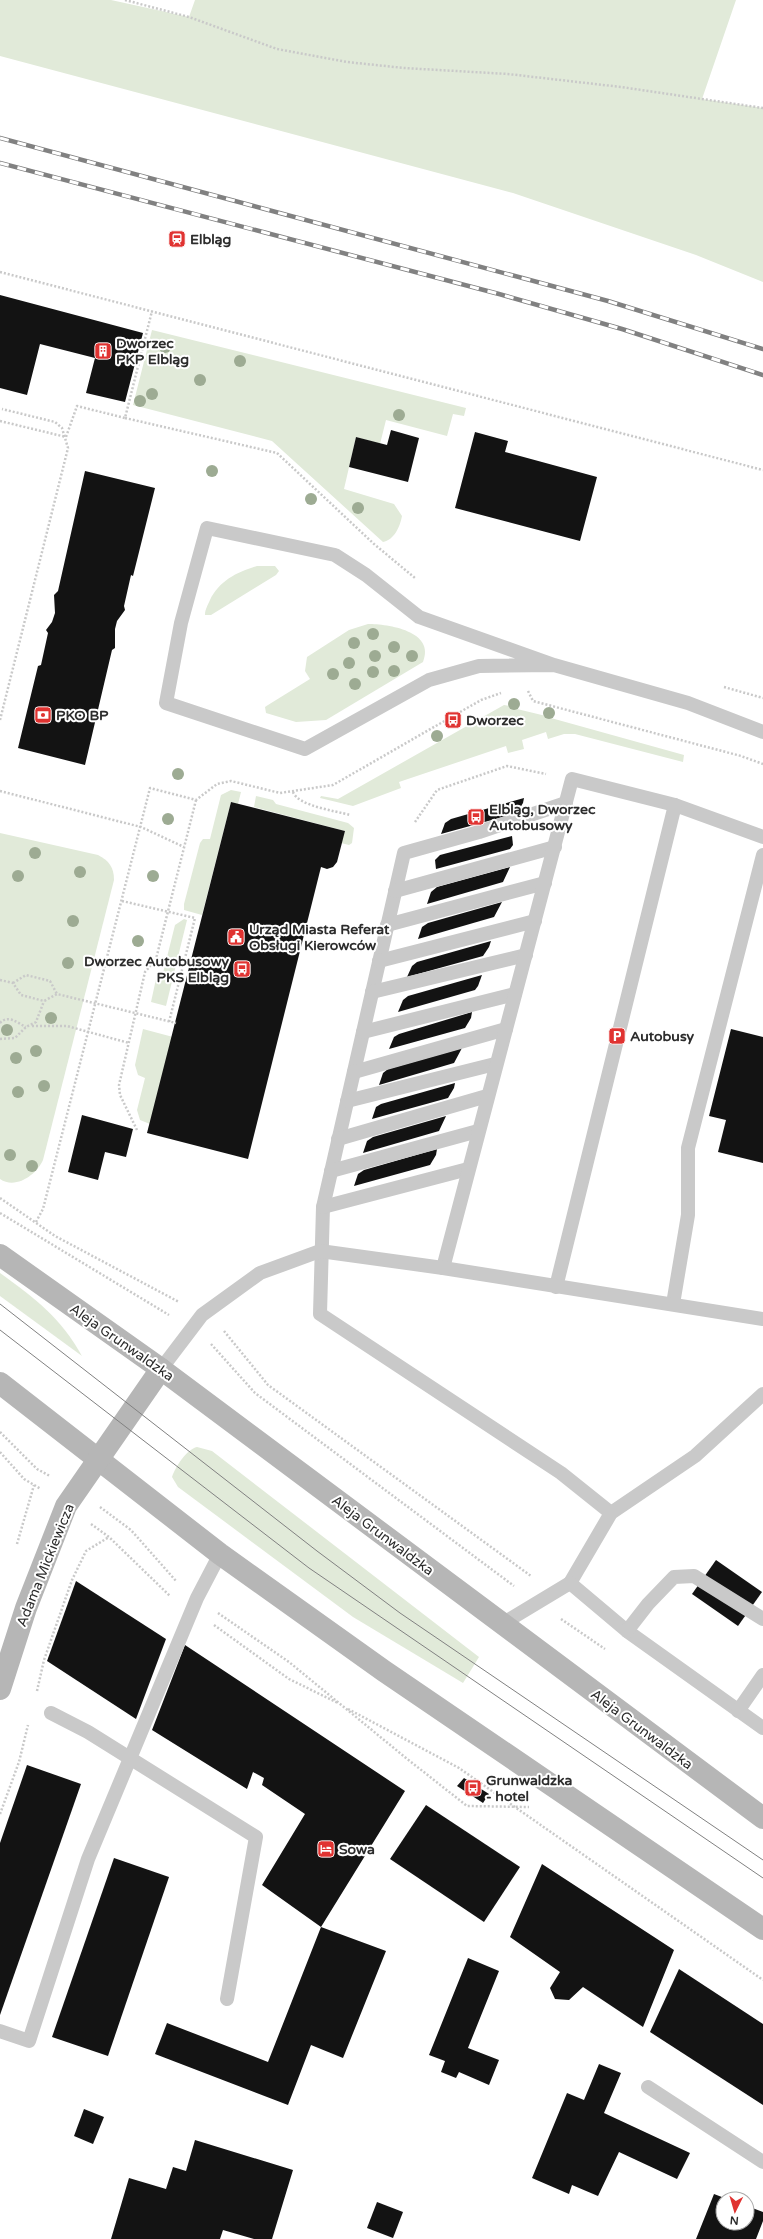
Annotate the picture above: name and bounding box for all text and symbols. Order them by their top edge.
station icon: Elbląg [167,229,187,249]
place label: Elbląg [190,231,231,248]
place label: Dworzec PKP Elbląg [116,335,189,368]
building icon: Dworzec PKP Elbląg [93,341,113,361]
bank icon: PKO BP [33,705,53,725]
place label: PKO BP [56,707,109,724]
bus stop icon: Dworzec [443,710,463,730]
place label: Dworzec [466,712,524,729]
place label: Elbląg, Dworzec Autobusowy [489,801,596,834]
bus stop icon: Elbląg, Dworzec Autobusowy [466,807,486,827]
place label: Urząd Miasta Referat Obsługi Kierowców [249,921,390,954]
public building icon: Urząd Miasta Referat Obsługi Kierowców [226,927,246,947]
place label: Dworzec Autobusowy PKS Elbląg [84,953,229,986]
bus stop icon: Dworzec Autobusowy PKS Elbląg [232,959,252,979]
parking icon: Autobusy [607,1026,627,1046]
place label: Autobusy [630,1028,695,1045]
street label: Aleja Grunwaldzka [66,1300,177,1385]
street label: Aleja Grunwaldzka [328,1492,437,1579]
street label: Adama Mickiewicza [13,1501,78,1629]
street label: Aleja Grunwaldzka [587,1686,696,1773]
place label: Grunwaldzka - hotel [486,1772,573,1805]
bus stop icon: Grunwaldzka - hotel [463,1778,483,1798]
hotel icon: Sowa [316,1839,336,1859]
place label: Sowa [339,1841,375,1858]
north arrow [715,2191,755,2231]
text: N [729,2214,739,2227]

